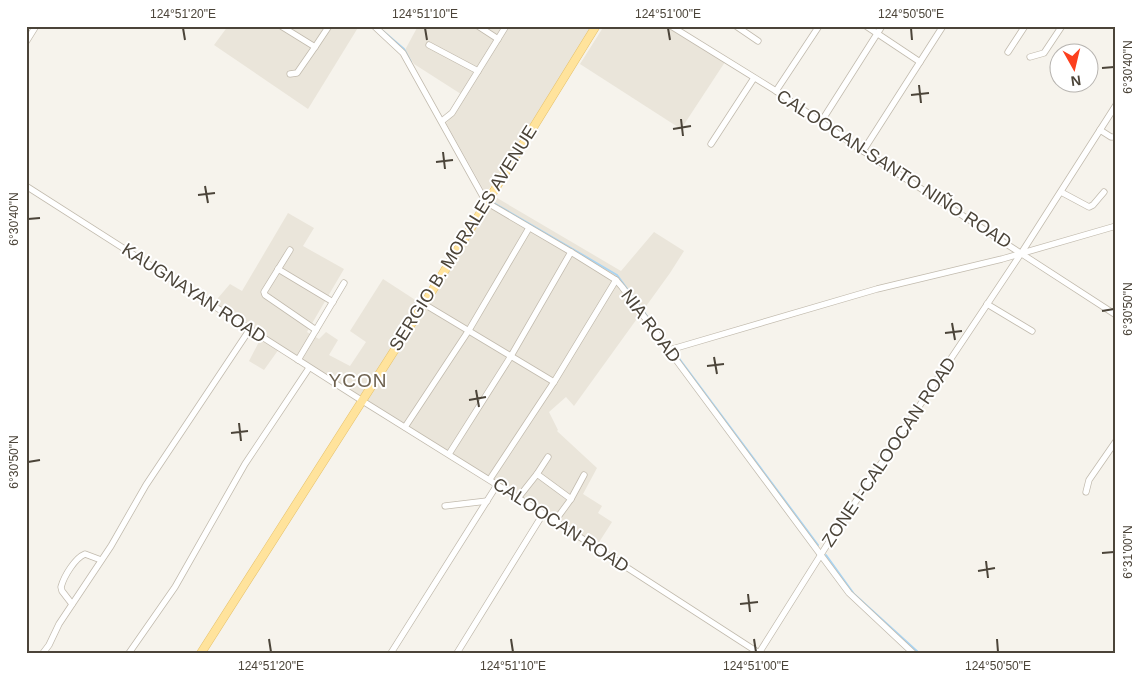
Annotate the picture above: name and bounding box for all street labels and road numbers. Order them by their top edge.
street label: CALOOCAN-SANTO NIÑO ROAD [773,85,1016,252]
street label: SERGIO B. MORALES AVENUE [385,122,541,354]
street label: KAUGNAYAN ROAD [118,239,270,347]
street label: NIA ROAD [617,286,685,366]
street label: ZONE I-CALOOCAN ROAD [818,354,960,550]
street label: CALOOCAN ROAD [489,474,633,576]

